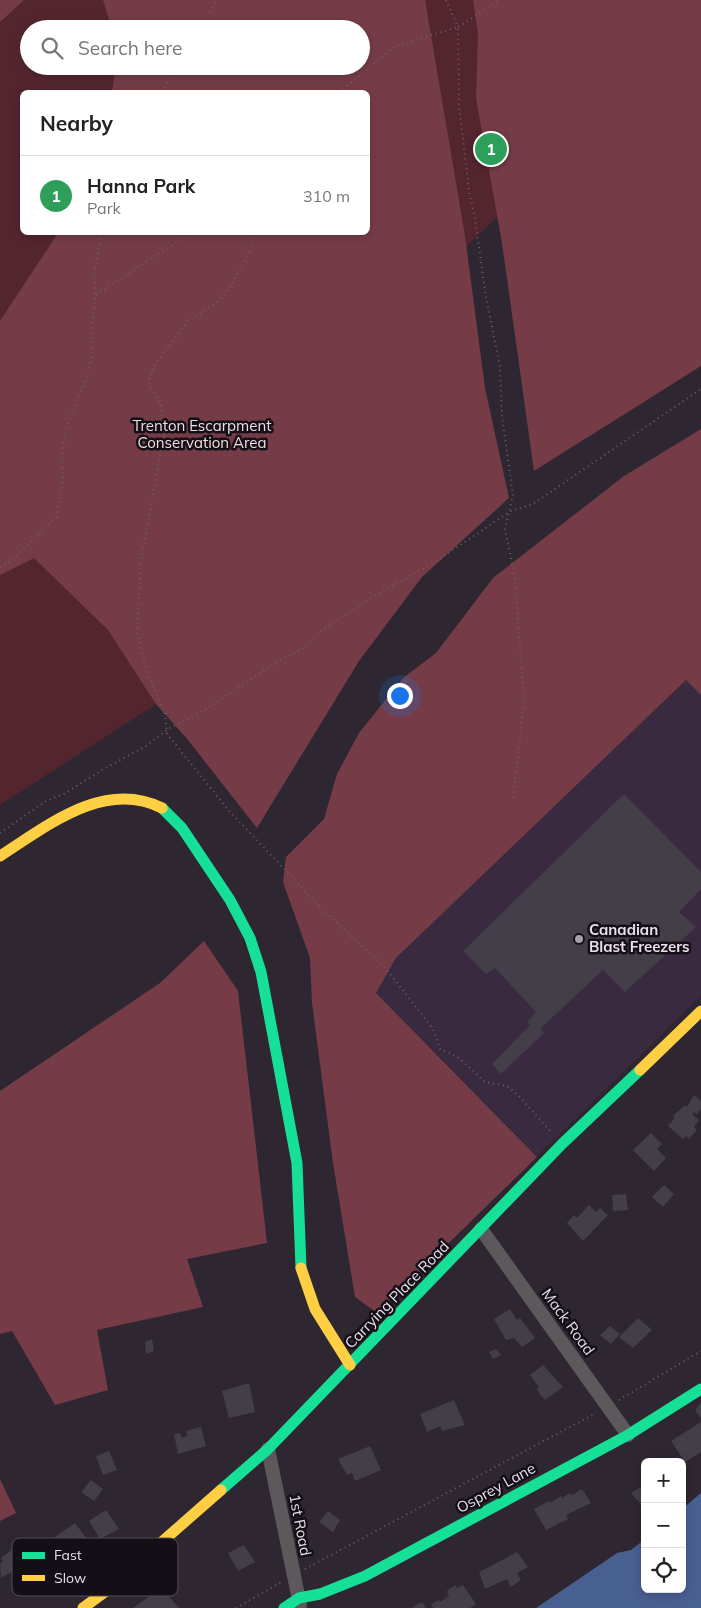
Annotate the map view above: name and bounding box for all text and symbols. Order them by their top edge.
search box [20,20,370,75]
icon: search [38,34,66,62]
text: Search here [78,36,182,60]
text: Nearby [40,110,113,136]
pin: 1 [475,130,507,168]
text: Hanna Park [87,174,195,198]
text: 1 [51,186,61,206]
text: 310 m [303,186,350,206]
text: Park [87,198,121,218]
park label: Trenton Escarpment Conservation Area [133,416,271,452]
your location [387,683,413,709]
place label: Canadian Blast Freezers [589,920,690,956]
marker: Canadian Blast Freezers [573,933,585,945]
street label: Carrying Place Road [340,1237,453,1352]
street label: Mack Road [538,1285,599,1359]
street label: Osprey Lane [453,1458,539,1517]
map controls [641,1458,686,1593]
button: + [641,1458,686,1503]
street label: 1st Road [285,1493,316,1557]
button: − [641,1503,686,1548]
legend [12,1538,178,1596]
text: Fast [54,1546,82,1564]
button: locate [641,1548,686,1593]
text: Slow [54,1569,86,1587]

